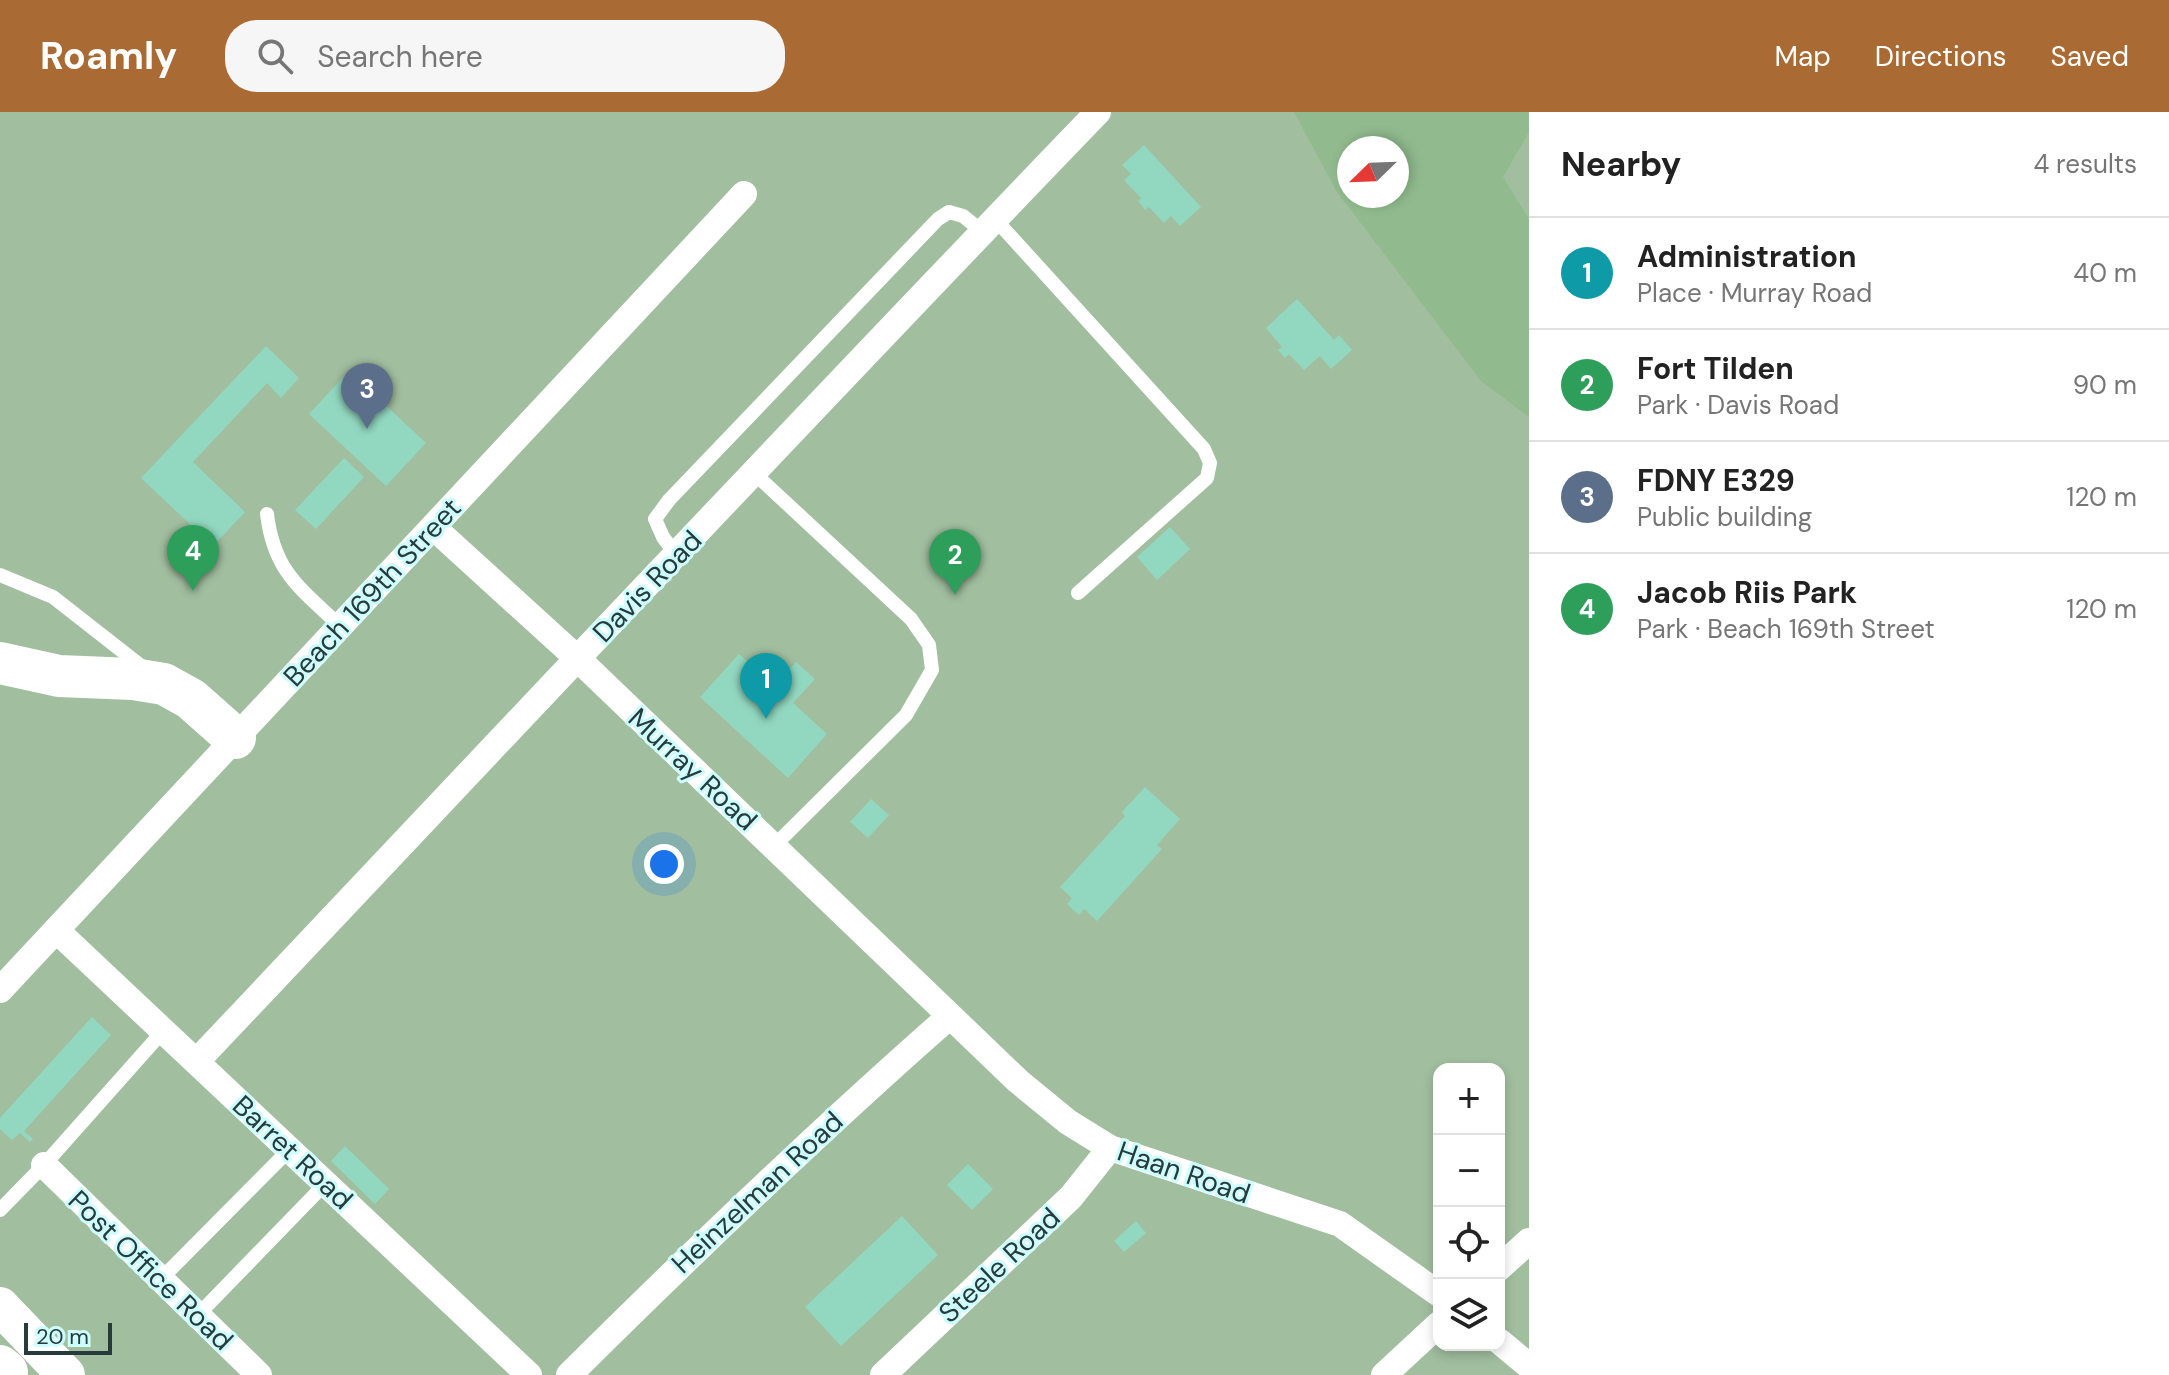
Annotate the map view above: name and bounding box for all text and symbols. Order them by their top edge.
search box [225,20,785,92]
text: Roamly [40,31,177,81]
icon: search [253,34,297,78]
text: Search here [317,37,483,76]
text: Map [1774,38,1831,75]
text: Directions [1875,38,2007,75]
text: Saved [2051,38,2129,75]
north arrow [1337,136,1409,208]
text: Nearby [1561,142,1681,187]
text: 4 results [2033,147,2137,181]
text: Administration [1637,237,1857,276]
text: 1 [1582,256,1592,290]
text: 40 m [2073,256,2137,290]
text: Place · Murray Road [1637,276,1872,310]
text: Fort Tilden [1637,349,1794,388]
pin: 3 [341,363,393,429]
text: 2 [1579,368,1595,402]
text: 90 m [2073,368,2137,402]
text: Park · Davis Road [1637,388,1839,422]
text: FDNY E329 [1637,461,1795,500]
text: 3 [1579,480,1595,514]
text: 120 m [2066,480,2137,514]
street label: Beach 169th Street [275,490,469,694]
text: Public building [1637,500,1812,534]
street label: Davis Road [585,522,710,650]
pin: 4 [167,525,219,591]
pin: 2 [929,529,981,595]
text: Jacob Riis Park [1637,573,1857,612]
text: 4 [1579,592,1595,626]
text: 120 m [2066,592,2137,626]
text: Park · Beach 169th Street [1637,612,1935,646]
pin: 1 [740,653,792,719]
street label: Murray Road [620,700,765,839]
your location [644,844,684,884]
map controls [1433,1063,1505,1351]
button: + [1433,1063,1505,1135]
street label: Barret Road [225,1087,361,1218]
street label: Heinzelman Road [664,1103,851,1281]
street label: Haan Road [1112,1132,1255,1212]
button: − [1433,1135,1505,1207]
street label: Post Office Road [60,1182,241,1358]
street label: Steele Road [931,1200,1068,1331]
button: locate [1433,1207,1505,1279]
button: layers [1433,1279,1505,1351]
scale bar [24,1319,112,1355]
text: 20 m [36,1322,89,1351]

